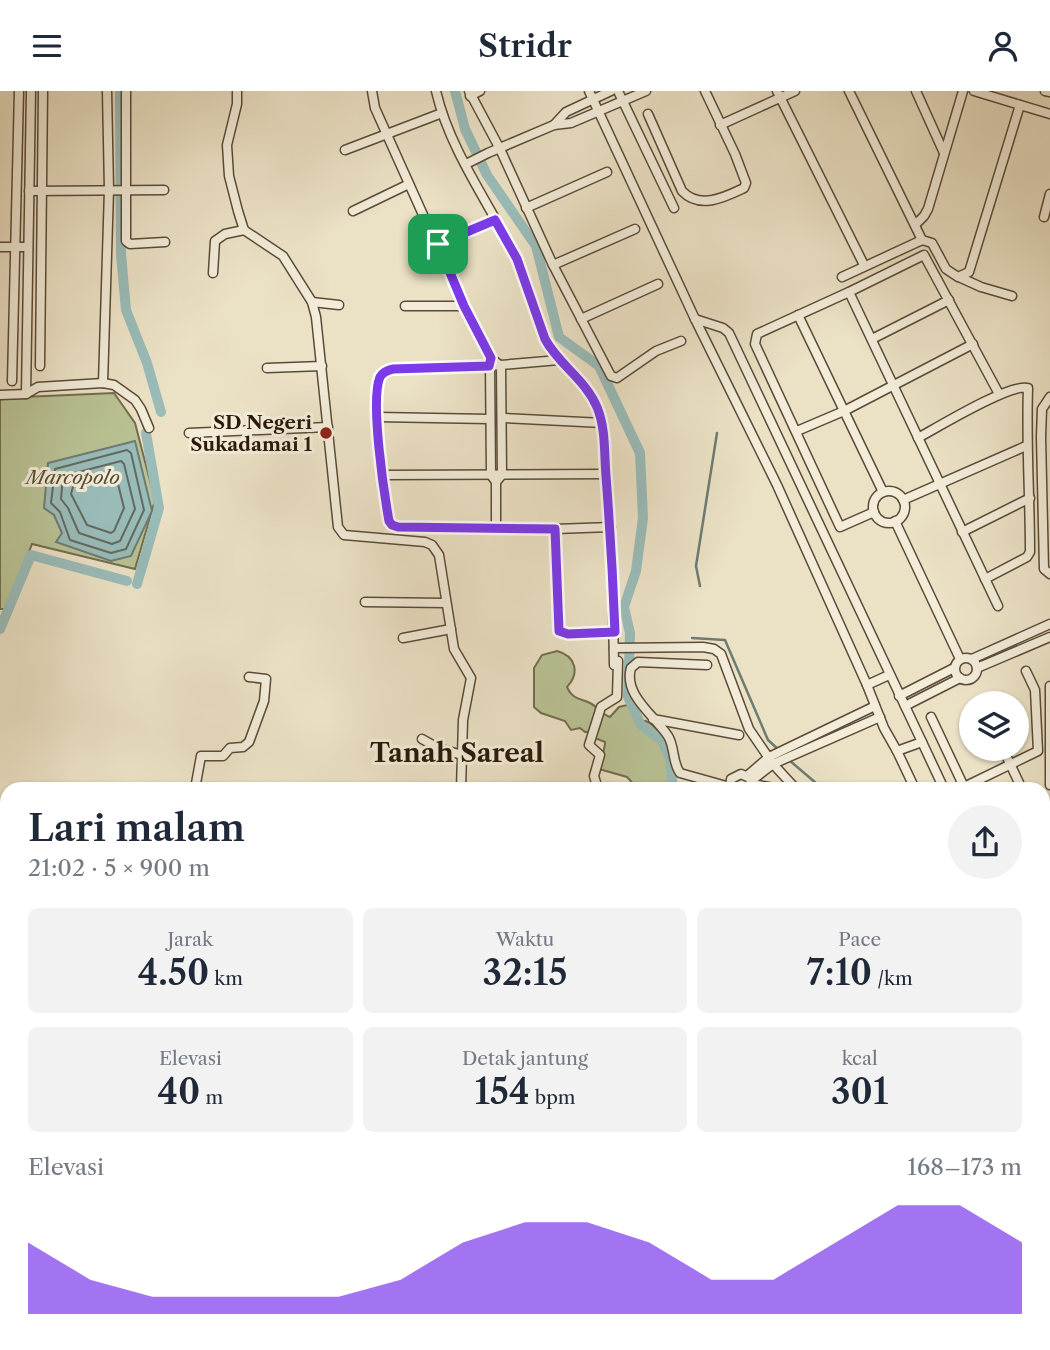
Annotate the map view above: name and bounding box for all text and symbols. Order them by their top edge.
text: Stridr [478,26,572,65]
icon: menu [28,27,66,65]
icon: person [984,27,1022,65]
pin [408,214,468,274]
icon: arrive [419,225,457,263]
place label: SD Negeri Sukadamai 1 [190,411,312,456]
marker: SD Negeri Sukadamai 1 [318,425,334,441]
park label: Marcopolo [24,466,120,489]
map controls [959,691,1029,761]
button: layers [959,691,1029,761]
district label: Tanah Sareal [370,737,544,769]
text: Lari malam [28,804,245,851]
button: share [948,805,1022,879]
text: 21:02 · 5 × 900 m [28,854,210,882]
text: Jarak [168,928,213,951]
text: Waktu [496,928,554,951]
text: Pace [838,928,881,951]
text: 4.50 [138,951,209,994]
text: 32:15 [483,951,567,994]
text: 7:10 [807,951,872,994]
text: km [209,967,243,990]
text: /km [872,967,913,990]
text: Elevasi [159,1047,222,1070]
text: Detak jantung [462,1047,588,1070]
text: kcal [842,1047,878,1070]
text: 40 [158,1070,200,1113]
text: 154 [474,1070,530,1113]
text: 301 [831,1070,888,1113]
text: m [200,1086,223,1109]
text: bpm [530,1086,576,1109]
text: Elevasi [28,1153,104,1181]
text: 168–173 m [907,1153,1022,1181]

